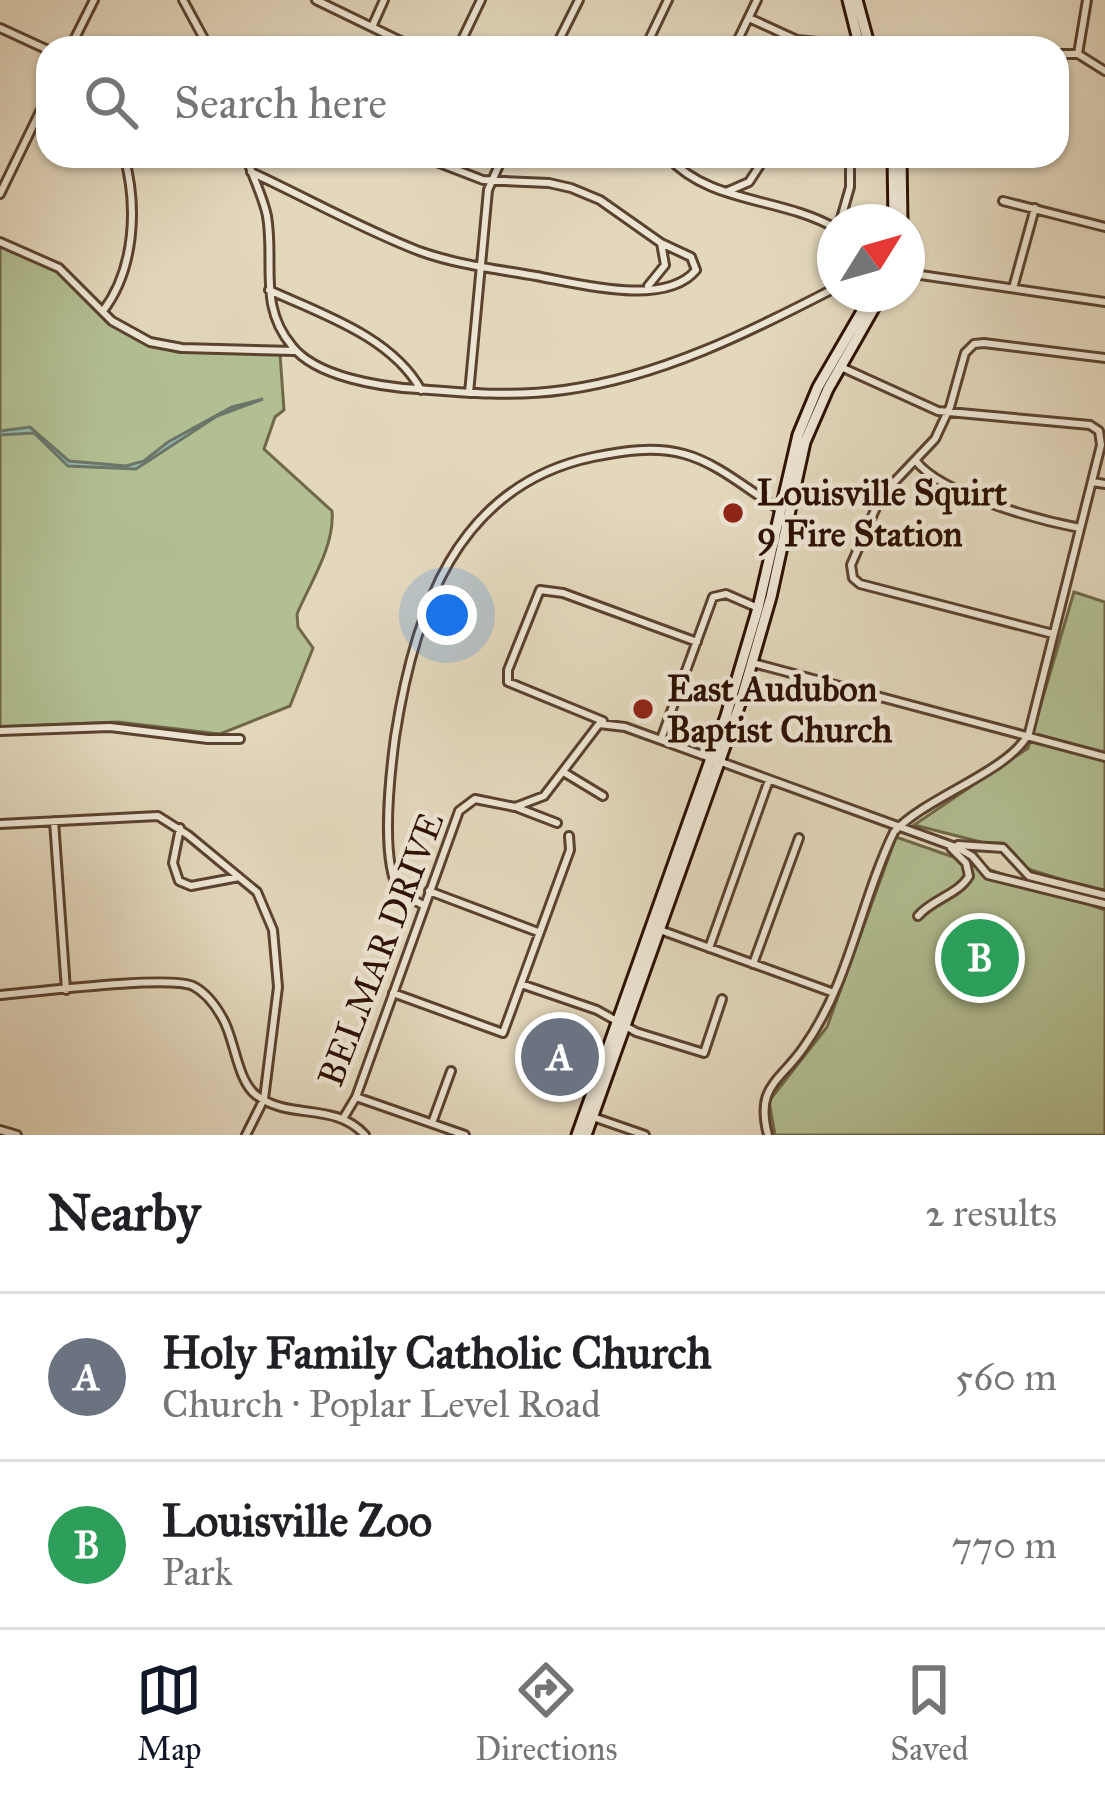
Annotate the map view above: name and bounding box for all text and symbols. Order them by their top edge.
search box [36,36,1069,168]
icon: search [78,69,144,135]
text: Search here [174,75,387,130]
north arrow [817,204,925,312]
place label: Louisville Squirt 9 Fire Station [757,471,1007,556]
marker: Louisville Squirt 9 Fire Station [720,500,746,526]
your location [417,585,477,645]
place label: East Audubon Baptist Church [667,667,892,752]
marker: East Audubon Baptist Church [630,696,656,722]
street label: BELMAR DRIVE [308,806,453,1093]
pin: B [941,913,1019,1003]
pin: A [521,1012,599,1102]
text: Nearby [48,1182,200,1244]
text: 2 results [925,1189,1057,1237]
text: Holy Family Catholic Church [162,1325,712,1380]
text: A [74,1353,100,1401]
text: 560 m [955,1353,1057,1401]
text: Church · Poplar Level Road [162,1380,601,1428]
text: Louisville Zoo [162,1493,432,1548]
text: B [74,1521,100,1569]
text: 770 m [952,1521,1057,1569]
text: Park [162,1548,233,1596]
tab: Map [136,1657,202,1769]
tab: Directions [475,1657,617,1769]
tab: Saved [890,1657,969,1769]

